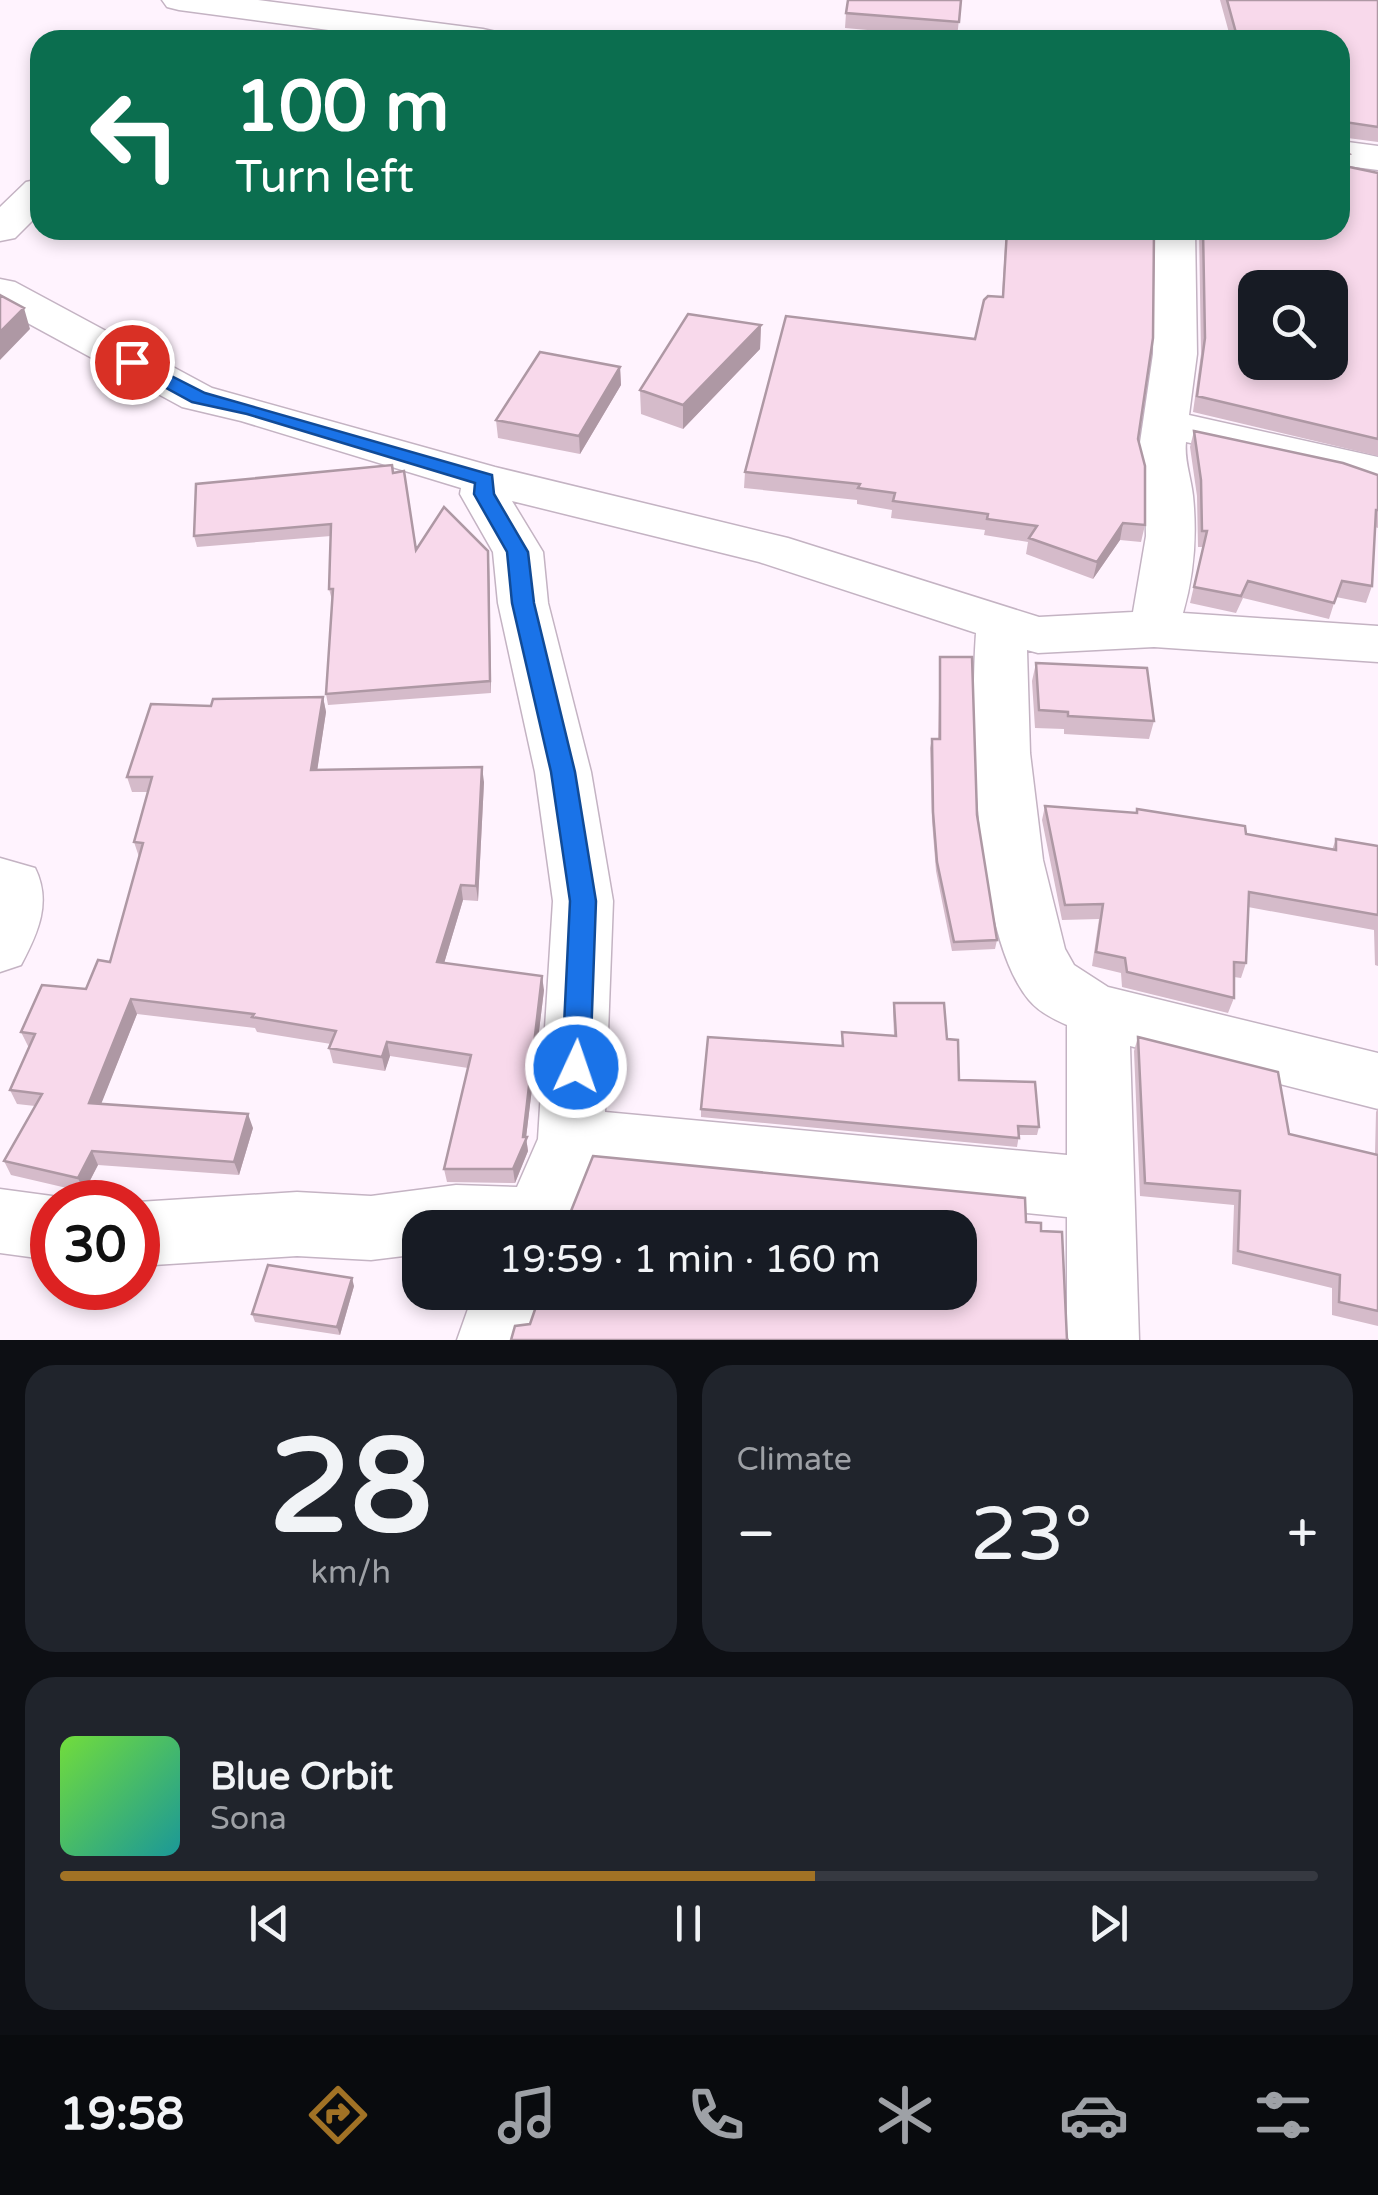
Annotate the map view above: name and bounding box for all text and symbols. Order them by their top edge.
text: 100 m [235,66,449,150]
icon: left [70,70,200,200]
text: Turn left [235,151,414,205]
map controls [1238,270,1348,380]
button: search [1238,270,1348,380]
pin [90,320,175,405]
icon: arrive [105,335,160,390]
position arrow [524,1015,628,1119]
speed limit sign: 30 [30,1180,160,1310]
text: 19:59 · 1 min · 160 m [498,1237,881,1283]
text: 28 [269,1411,432,1567]
text: Climate [737,1441,852,1479]
text: 23° [970,1490,1093,1580]
text: − [737,1502,776,1568]
text: + [1287,1502,1318,1568]
text: km/h [311,1554,391,1592]
text: Blue Orbit [210,1754,393,1800]
text: Sona [210,1800,287,1838]
icon: previous [242,1896,297,1951]
icon: pause [661,1896,716,1951]
icon: next [1081,1896,1136,1951]
icon: directions [303,2080,373,2150]
icon: music [492,2080,562,2150]
icon: phone [681,2080,751,2150]
icon: climate [870,2080,940,2150]
icon: car [1059,2080,1129,2150]
icon: filters [1248,2080,1318,2150]
text: 19:58 [60,2088,184,2142]

